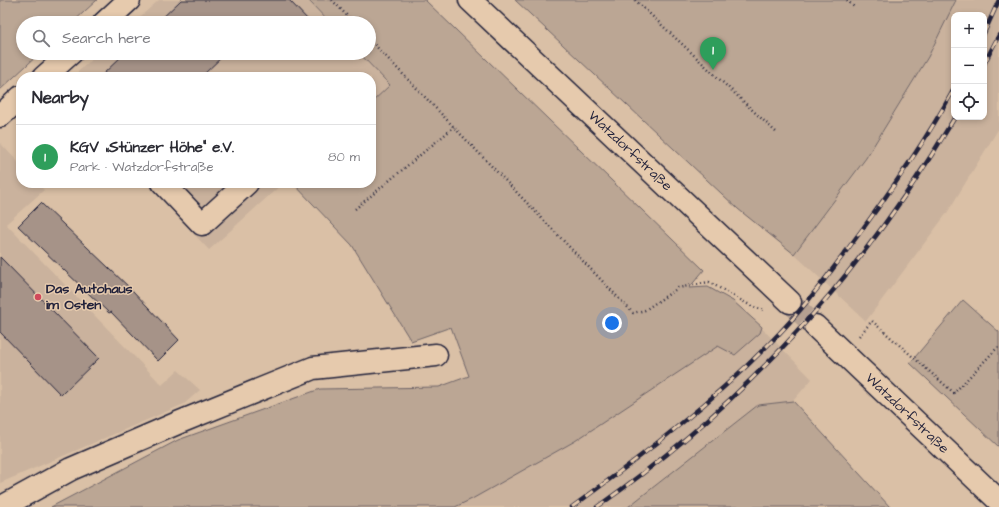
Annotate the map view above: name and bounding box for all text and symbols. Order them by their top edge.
map controls [951,12,987,120]
button: + [951,12,987,48]
search box [16,16,376,60]
icon: search [30,27,52,49]
text: Search here [62,28,151,49]
pin: 1 [700,37,726,70]
button: − [951,48,987,84]
button: locate [951,84,987,120]
text: Nearby [32,86,89,110]
street label: Watzdorfstraße [583,106,677,196]
text: KGV „Stünzer Höhe“ e.V. [70,137,234,158]
text: 1 [44,148,46,166]
text: 80 m [328,148,360,166]
text: Park · Watzdorfstraße [70,158,214,176]
place label: Das Autohaus im Osten [46,279,133,315]
marker: Das Autohaus im Osten [33,292,43,302]
your location [602,313,622,333]
street label: Watzdorfstraße [861,369,954,459]

